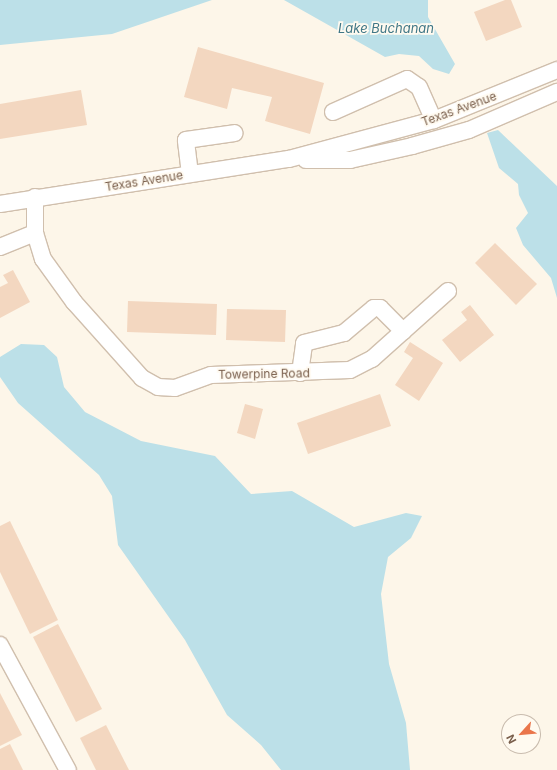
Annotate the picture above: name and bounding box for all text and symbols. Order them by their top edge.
water label: Lake Buchanan [338,20,434,36]
street label: Texas Avenue [420,89,498,129]
street label: Texas Avenue [104,168,184,194]
street label: Towerpine Road [218,366,310,382]
north arrow [501,714,541,754]
text: N [503,732,519,746]

